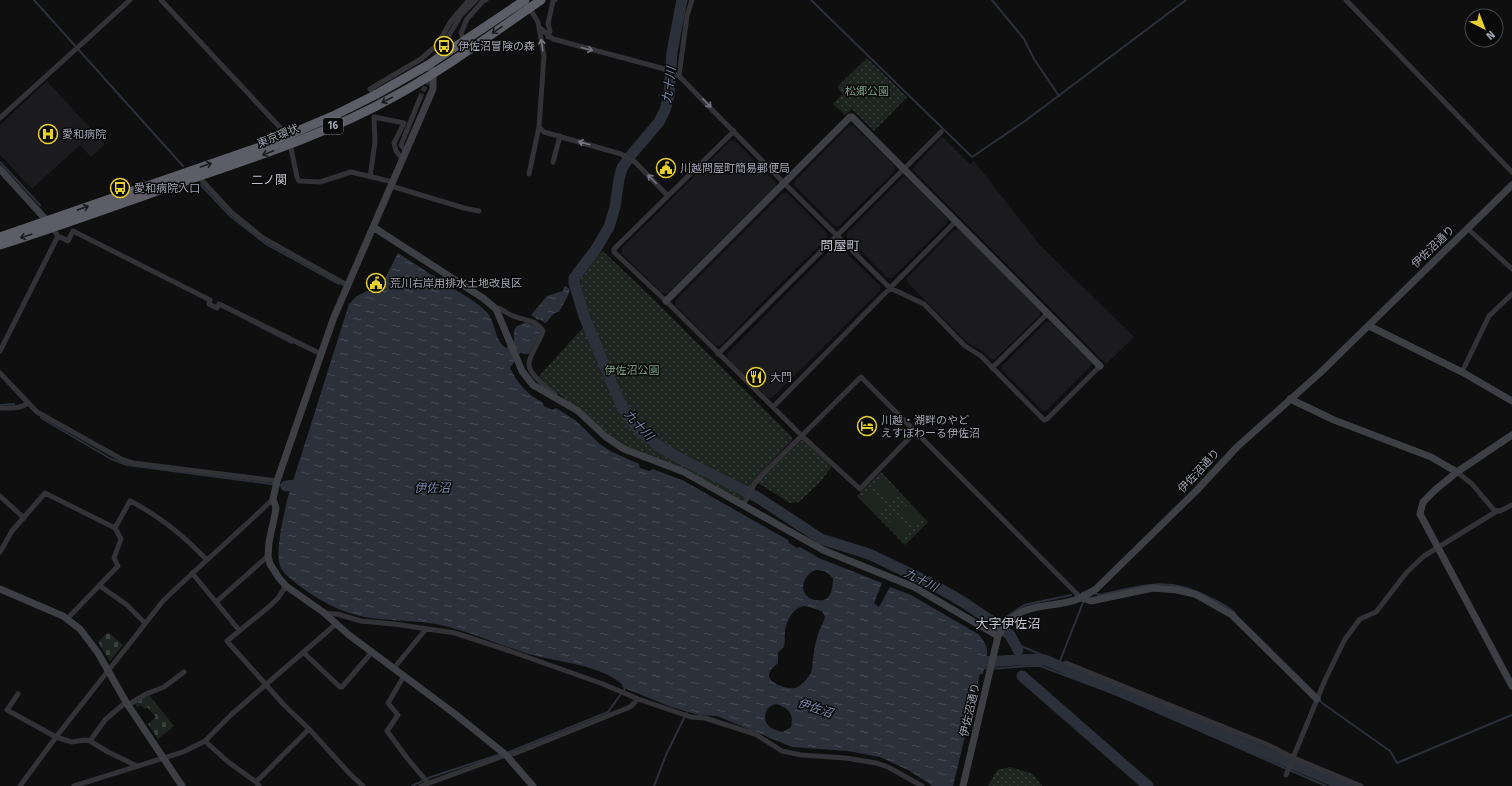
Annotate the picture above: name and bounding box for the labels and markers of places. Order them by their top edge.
bus stop icon: 伊佐沼冒険の森 [433,35,455,57]
place label: 伊佐沼冒険の森 [458,40,535,53]
hospital icon: 愛和病院 [37,123,59,145]
place label: 愛和病院 [62,128,106,141]
public building icon: 川越問屋町簡易郵便局 [655,157,677,179]
place label: 川越問屋町簡易郵便局 [680,162,790,175]
bus stop icon: 愛和病院入口 [109,177,131,199]
place label: 愛和病院入口 [134,182,200,195]
public building icon: 荒川右岸用排水土地改良区 [365,272,387,294]
place label: 荒川右岸用排水土地改良区 [390,277,522,290]
restaurant icon: 大門 [745,366,767,388]
place label: 大門 [770,371,792,384]
place label: 川越・湖畔のやど えすぽわーる伊佐沼 [881,414,980,440]
hotel icon: 川越・湖畔のやど えすぽわーる伊佐沼 [856,415,878,437]

